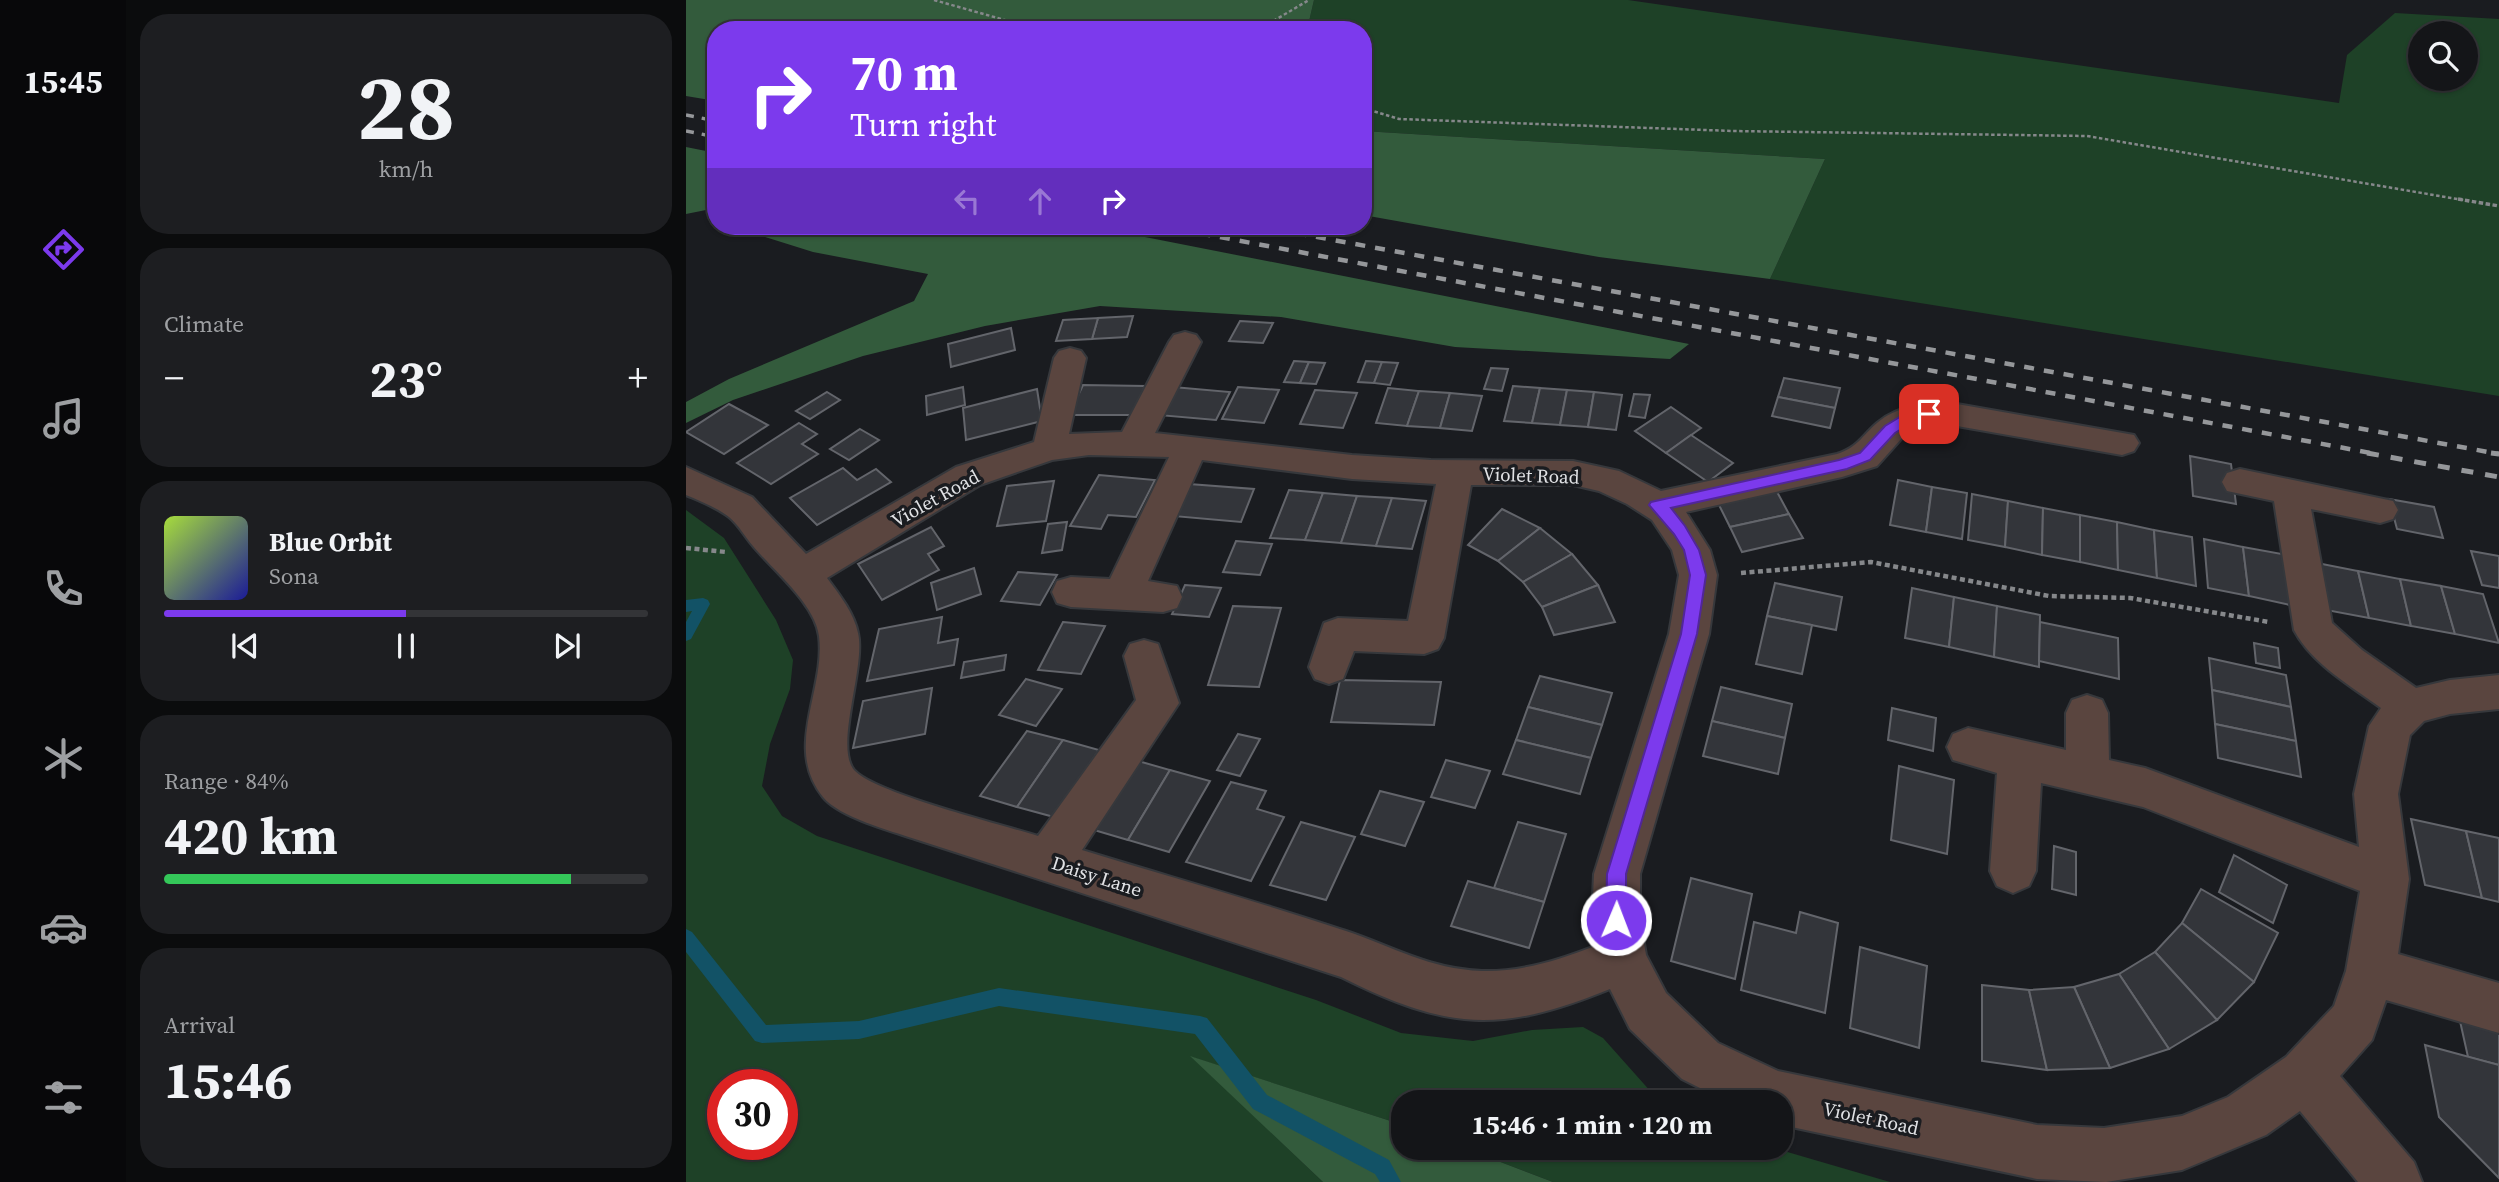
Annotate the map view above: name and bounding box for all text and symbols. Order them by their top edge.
map controls [2408,21,2478,91]
button: search [2408,21,2478,91]
text: 70 m [850,39,958,106]
text: 28 [357,45,455,169]
icon: right [735,49,826,140]
text: 15:45 [24,60,102,104]
text: Turn right [850,103,996,147]
text: km/h [379,153,433,185]
icon: left [948,182,986,220]
icon: ahead [1021,182,1059,220]
icon: right [1094,182,1132,220]
icon: directions [39,225,88,274]
text: Climate [164,308,244,340]
text: 23° [369,343,443,414]
text: − [164,352,184,404]
text: + [628,352,648,404]
pin [1899,384,1959,444]
icon: music [39,394,88,443]
icon: arrive [1910,395,1948,433]
street label: Violet Road [1482,460,1580,490]
street label: Violet Road [886,463,984,533]
text: Blue Orbit [269,524,392,560]
text: Sona [269,560,319,592]
icon: phone [39,564,88,613]
icon: previous [226,627,264,665]
icon: pause [387,627,425,665]
icon: next [548,627,586,665]
icon: climate [39,734,88,783]
text: Range · 84% [164,765,289,797]
text: 420 km [164,800,338,871]
street label: Daisy Lane [1049,849,1145,903]
position arrow [1579,883,1653,957]
icon: car [39,903,88,952]
text: Arrival [164,1009,235,1041]
text: 15:46 [164,1044,292,1115]
speed limit sign: 30 [707,1069,798,1160]
icon: filters [39,1073,88,1122]
street label: Violet Road [1821,1095,1921,1141]
text: 15:46 · 1 min · 120 m [1472,1107,1712,1143]

